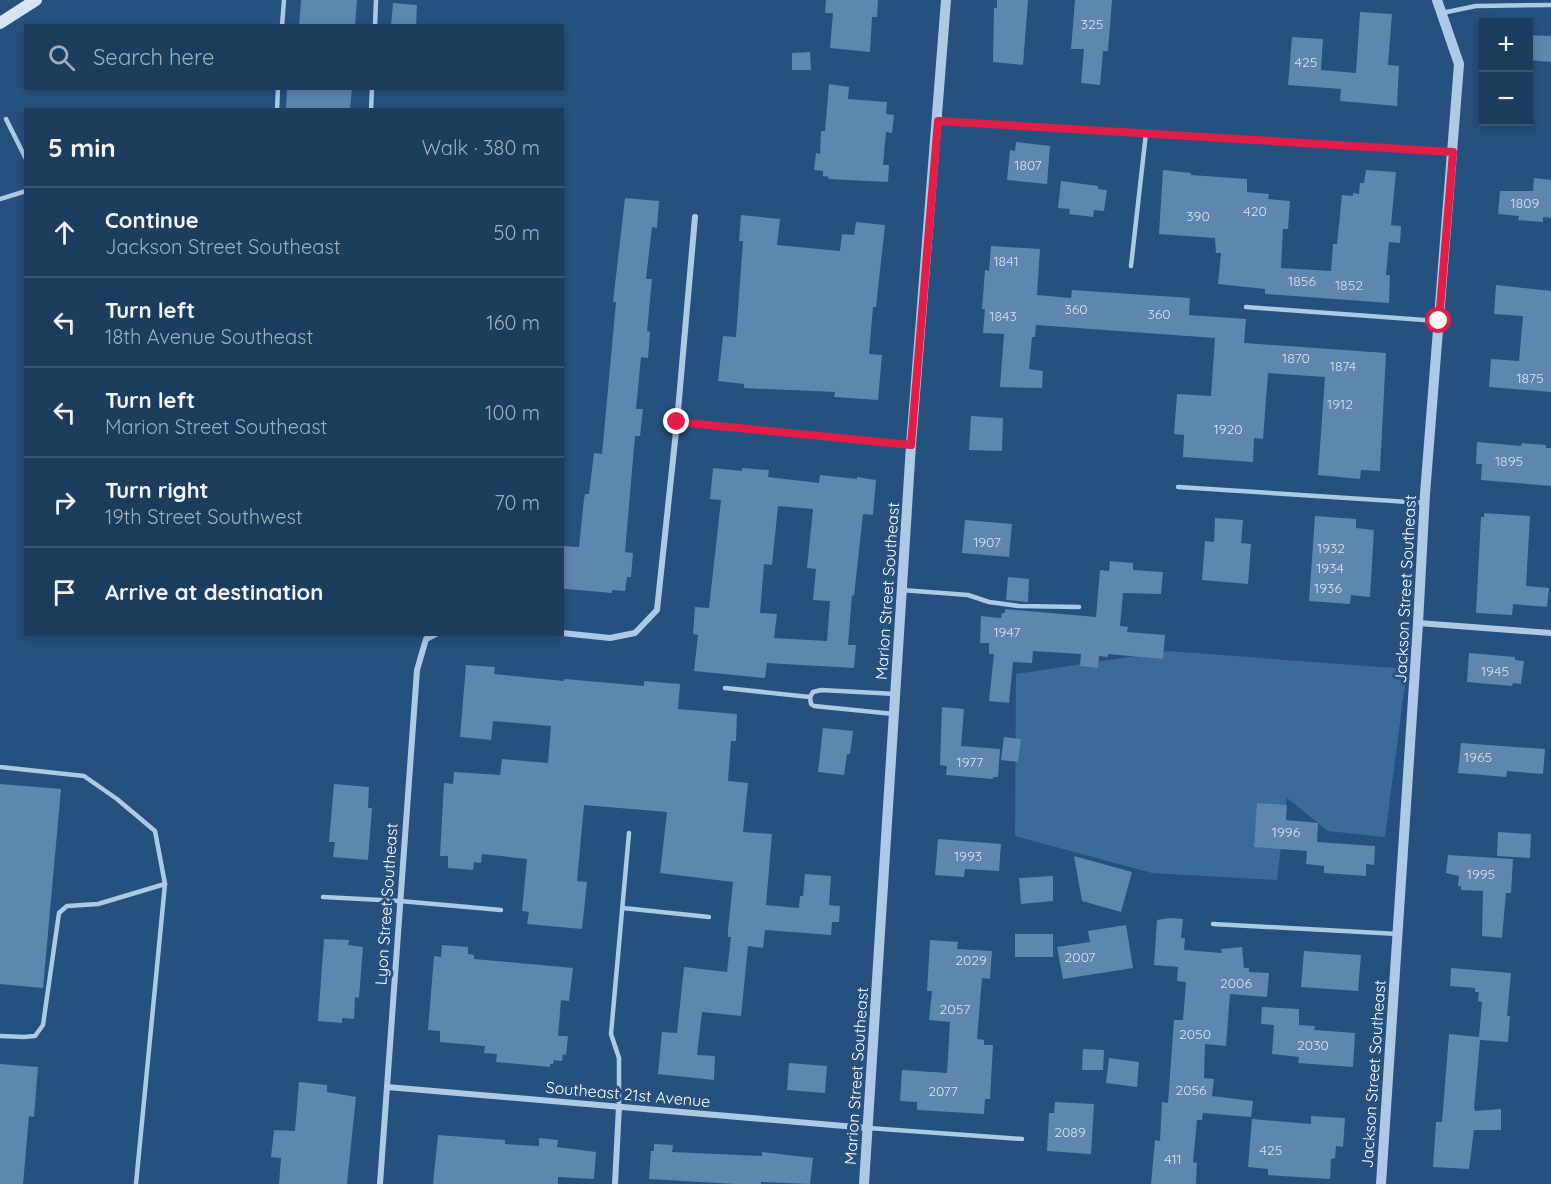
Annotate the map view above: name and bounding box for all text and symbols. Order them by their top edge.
house number: 325 [1081,15,1103,33]
map controls [1479,18,1533,126]
button: + [1479,18,1533,72]
search box [24,24,564,90]
icon: search [45,41,78,74]
text: Search here [93,43,214,71]
house number: 425 [1295,53,1317,71]
button: − [1479,72,1533,126]
text: 5 min [48,131,116,164]
text: Walk · 380 m [422,135,540,160]
house number: 1807 [1014,156,1042,174]
house number: 1809 [1511,194,1540,212]
house number: 420 [1243,202,1267,220]
text: Continue [105,206,199,234]
house number: 390 [1186,207,1210,225]
icon: ahead [48,216,81,249]
text: 50 m [494,220,540,245]
text: Jackson Street Southeast [105,234,341,259]
house number: 1841 [993,252,1019,270]
house number: 1856 [1288,272,1316,290]
house number: 1852 [1335,276,1363,294]
text: Turn left [105,296,195,324]
house number: 360 [1064,300,1088,318]
house number: 360 [1147,305,1171,323]
icon: left [48,306,81,339]
house number: 1843 [989,307,1017,325]
route start [1425,307,1451,333]
text: 160 m [486,310,540,335]
text: 18th Avenue Southeast [105,324,313,349]
house number: 1870 [1282,349,1310,367]
house number: 1874 [1330,357,1356,375]
house number: 1875 [1516,369,1544,387]
text: Turn left [105,386,195,414]
house number: 1912 [1327,395,1353,413]
icon: left [48,396,81,429]
text: 100 m [485,400,540,425]
route end [663,408,689,434]
text: Marion Street Southeast [105,414,327,439]
house number: 1920 [1213,420,1243,438]
house number: 1895 [1495,452,1523,470]
text: Turn right [105,476,209,504]
icon: right [48,486,81,519]
text: 70 m [494,490,540,515]
street label: Jackson Street Southeast [1390,494,1420,684]
street label: Marion Street Southeast [871,502,903,680]
text: 19th Street Southwest [105,504,303,529]
house number: 1907 [973,533,1001,551]
house number: 1932 [1317,539,1345,557]
house number: 1934 [1316,559,1344,577]
icon: arrive [48,576,81,609]
text: Arrive at destination [105,578,323,606]
house number: 1936 [1314,579,1342,597]
house number: 1947 [993,623,1021,641]
house number: 1945 [1481,662,1509,680]
house number: 1965 [1464,748,1492,766]
house number: 1977 [957,753,983,771]
street label: Lyon Street Southeast [370,822,402,986]
house number: 1996 [1272,823,1301,841]
house number: 1993 [954,847,982,865]
house number: 1995 [1467,865,1495,883]
house number: 2007 [1065,948,1095,966]
house number: 2029 [955,951,987,969]
house number: 2006 [1220,974,1252,992]
street label: Jackson Street Southeast [1356,979,1390,1169]
street label: Marion Street Southeast [840,987,872,1165]
house number: 2057 [940,1000,970,1018]
house number: 2050 [1179,1025,1211,1043]
house number: 2030 [1297,1036,1329,1054]
street label: Southeast 21st Avenue [545,1077,711,1111]
house number: 2056 [1175,1081,1207,1099]
house number: 2077 [928,1082,958,1100]
house number: 2089 [1054,1123,1086,1141]
house number: 425 [1260,1141,1282,1159]
house number: 411 [1164,1150,1182,1168]

